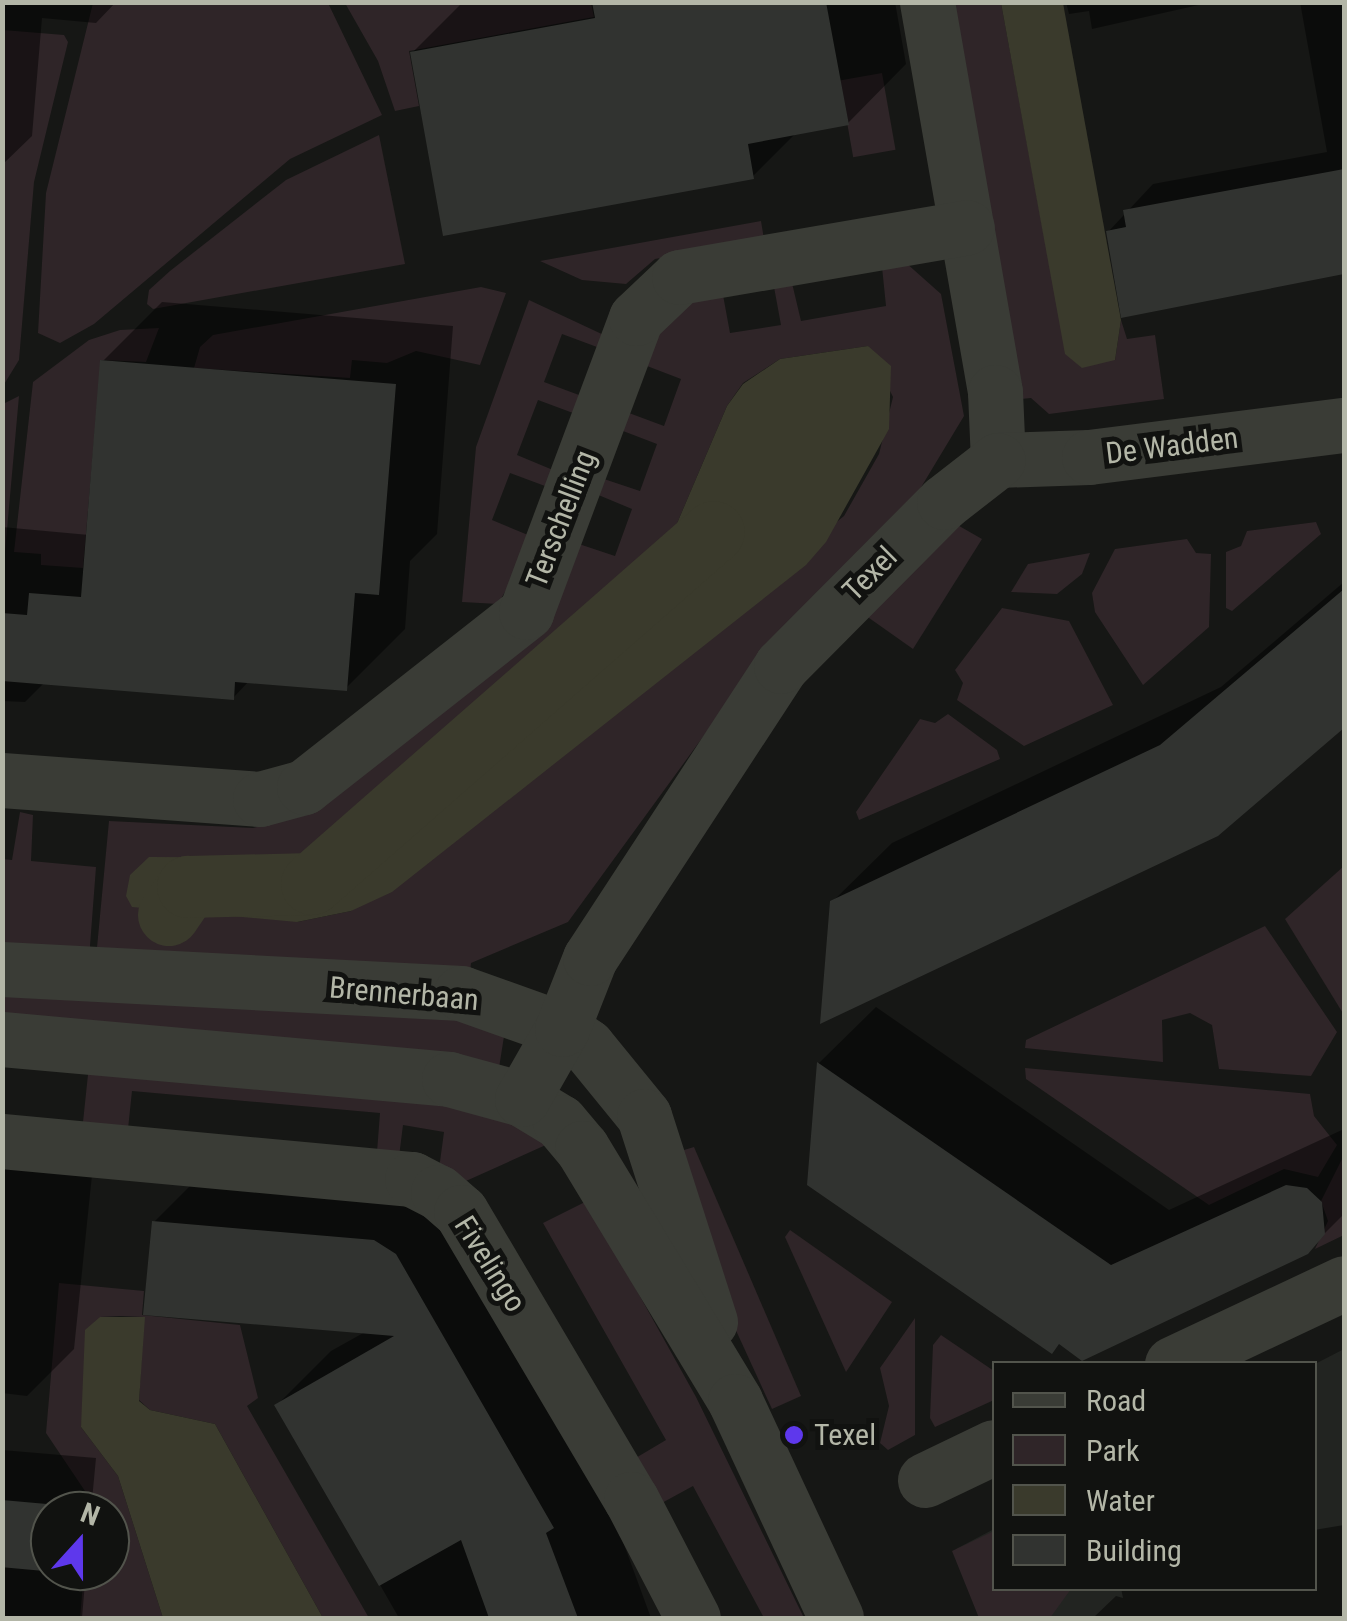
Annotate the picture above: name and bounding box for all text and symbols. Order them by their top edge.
street label: De Wadden [1104,420,1240,472]
street label: Terschelling [518,446,604,592]
street label: Texel [835,539,905,609]
street label: Brennerbaan [328,970,480,1018]
street label: Fivelingo [447,1209,533,1319]
legend [992,1361,1317,1591]
text: Road [1086,1383,1146,1418]
place label: Texel [814,1417,876,1453]
marker: Texel [783,1424,805,1446]
text: Park [1086,1433,1140,1468]
text: Water [1086,1483,1155,1518]
north arrow [30,1491,130,1591]
text: N [76,1496,104,1533]
text: Building [1086,1533,1182,1568]

